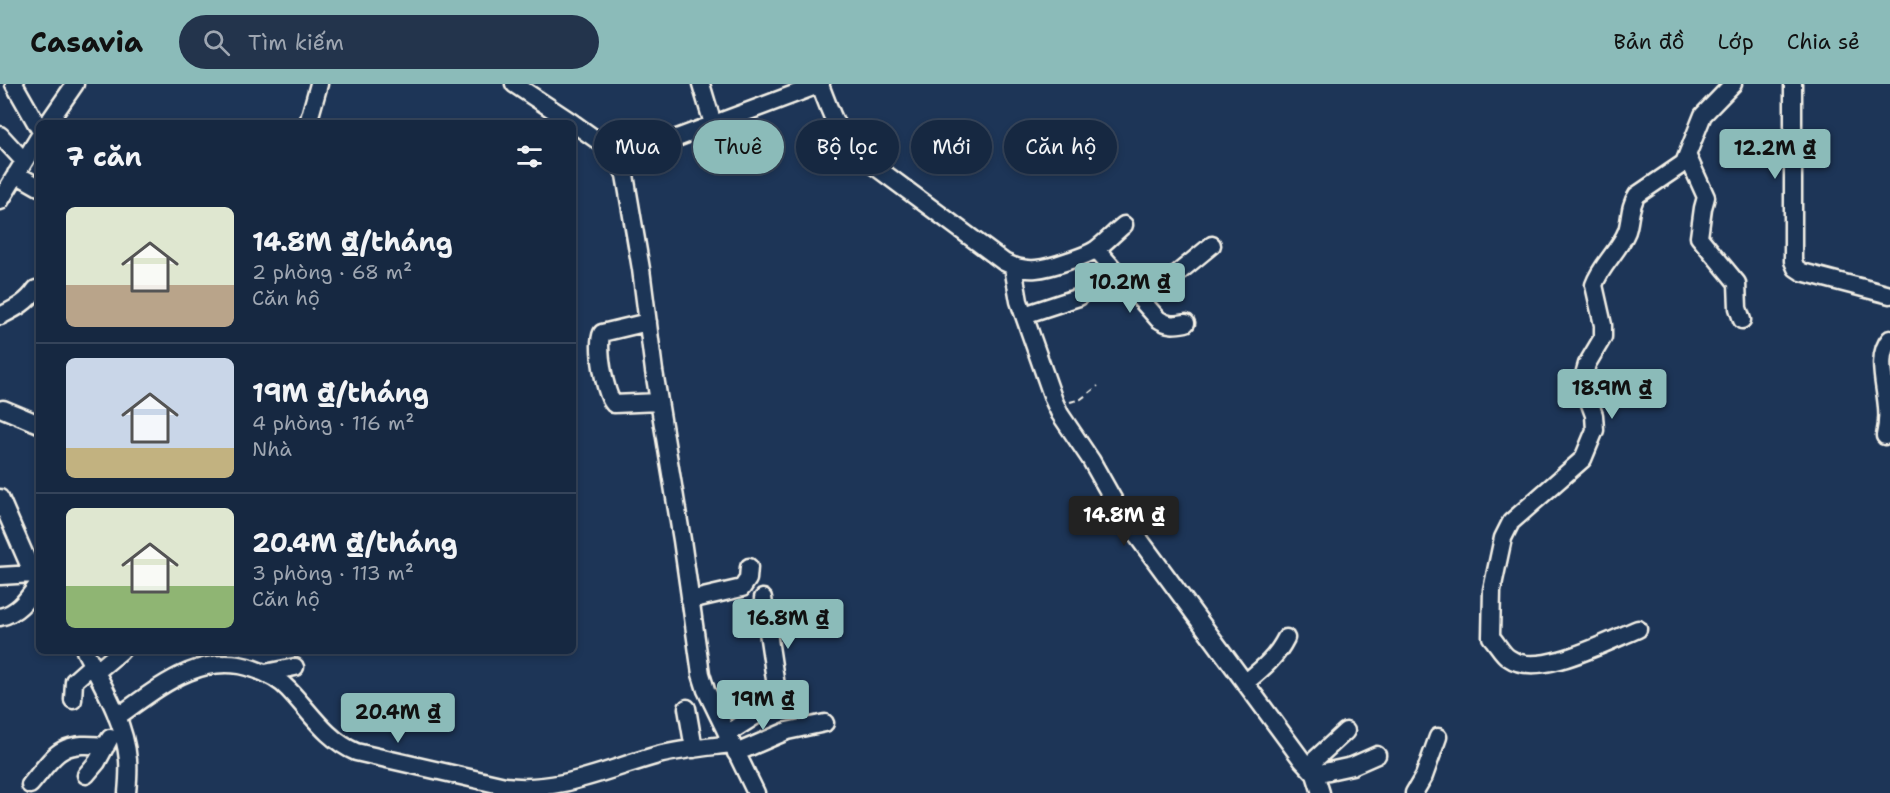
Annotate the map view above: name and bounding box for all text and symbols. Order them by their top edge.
search box [179,15,599,69]
text: Casavia [30,23,143,61]
icon: search [200,26,233,59]
text: Tìm kiếm [248,28,344,57]
text: Bản đồ [1614,28,1685,56]
text: Lớp [1718,28,1754,56]
text: Chia sẻ [1787,28,1860,56]
chip: Mua [594,120,681,174]
chip: Thuê [693,120,784,174]
chip: Bộ lọc [796,120,899,174]
chip: Mới [911,120,992,174]
chip: Căn hộ [1004,120,1117,174]
pin: 12.2M ₫ [1720,129,1830,180]
text: 12.2M ₫ [1733,135,1817,161]
text: 7 căn [66,139,142,174]
icon: filters [513,140,546,173]
text: 14.8M ₫/tháng [252,224,453,259]
icon: home [114,231,186,303]
text: 2 phòng · 68 m² [252,259,412,285]
pin: 10.2M ₫ [1075,263,1185,314]
text: 10.2M ₫ [1089,269,1171,295]
text: Căn hộ [252,285,320,311]
pin: 18.9M ₫ [1557,369,1667,420]
text: 19M ₫/tháng [252,375,429,410]
text: 18.9M ₫ [1571,375,1653,401]
icon: home [114,382,186,454]
text: 4 phòng · 116 m² [252,410,414,436]
text: Nhà [252,436,292,462]
pin: 14.8M ₫ [1069,496,1179,547]
text: 14.8M ₫ [1083,502,1165,528]
text: 20.4M ₫/tháng [252,525,458,560]
icon: home [114,532,186,604]
text: 3 phòng · 113 m² [252,560,414,586]
text: Căn hộ [252,586,320,612]
pin: 16.8M ₫ [733,599,843,650]
text: 16.8M ₫ [747,605,830,631]
pin: 19M ₫ [721,680,805,731]
text: 19M ₫ [731,686,795,712]
pin: 20.4M ₫ [343,693,453,744]
text: 20.4M ₫ [355,699,441,725]

